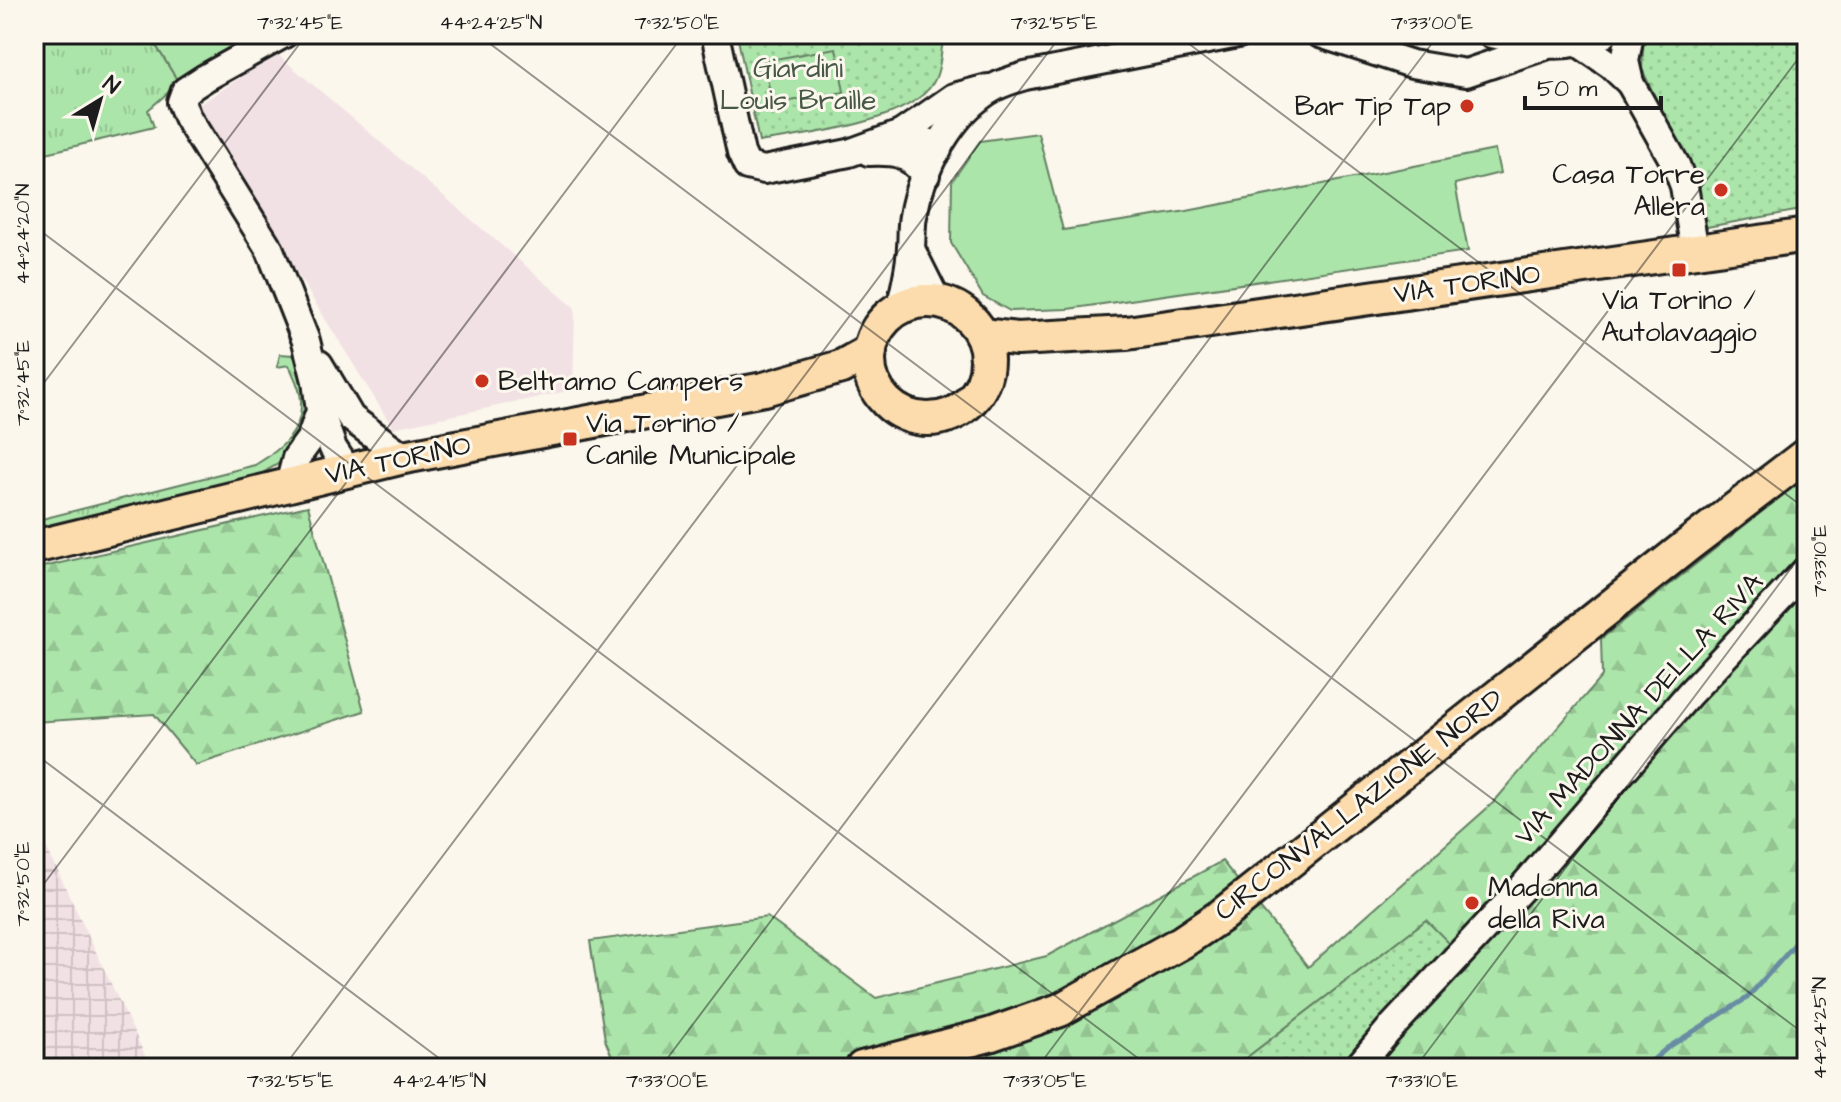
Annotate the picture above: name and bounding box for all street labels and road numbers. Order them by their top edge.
street label: VIA TORINO [1391,254,1543,314]
street label: VIA TORINO [322,426,474,494]
street label: VIA MADONNA DELLA RIVA [1506,564,1772,854]
street label: CIRCONVALLAZIONE NORD [1206,680,1512,930]

